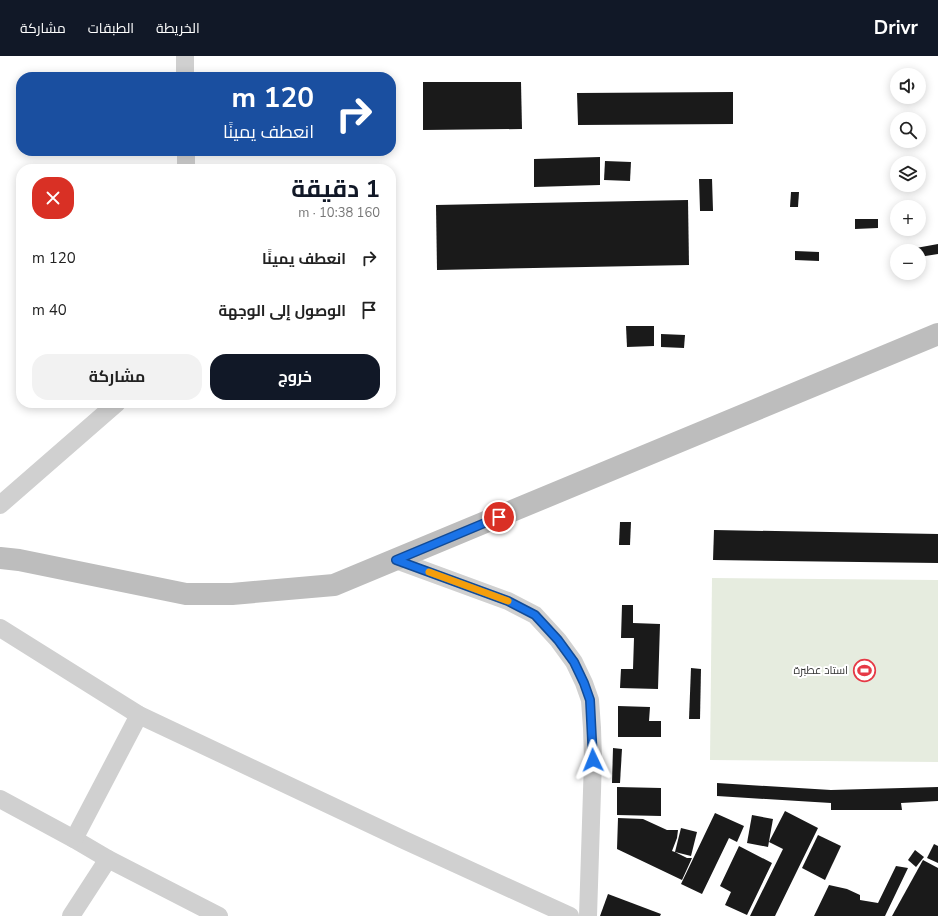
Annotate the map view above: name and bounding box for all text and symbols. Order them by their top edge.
text: Drivr [874,15,918,41]
text: مشاركة [20,19,66,38]
text: الطبقات [88,19,134,38]
text: الخريطة [156,19,200,38]
map controls [890,68,926,280]
button: sound [890,68,926,104]
text: 120 m [231,79,314,117]
icon: right [328,88,380,140]
button: search [890,112,926,148]
text: انعطف يمينًا [223,120,314,144]
button: layers [890,156,926,192]
text: 1 دقيقة [291,173,380,205]
button: close [32,177,74,219]
button: + [890,200,926,236]
text: 160 m · 10:38 [298,204,380,222]
button: − [890,244,926,280]
icon: right [358,247,380,269]
text: 120 m [32,248,76,268]
text: انعطف يمينًا [262,249,346,269]
icon: arrive [358,299,380,321]
text: 40 m [32,300,67,320]
text: الوصول إلى الوجهة [218,301,346,321]
button: مشاركة [32,354,202,400]
button: خروج [210,354,380,400]
pin [482,500,516,534]
icon: arrive [488,506,510,528]
sports icon: استاد عطبرة [851,657,877,683]
place label: استاد عطبرة [794,663,848,678]
position arrow [572,739,614,781]

